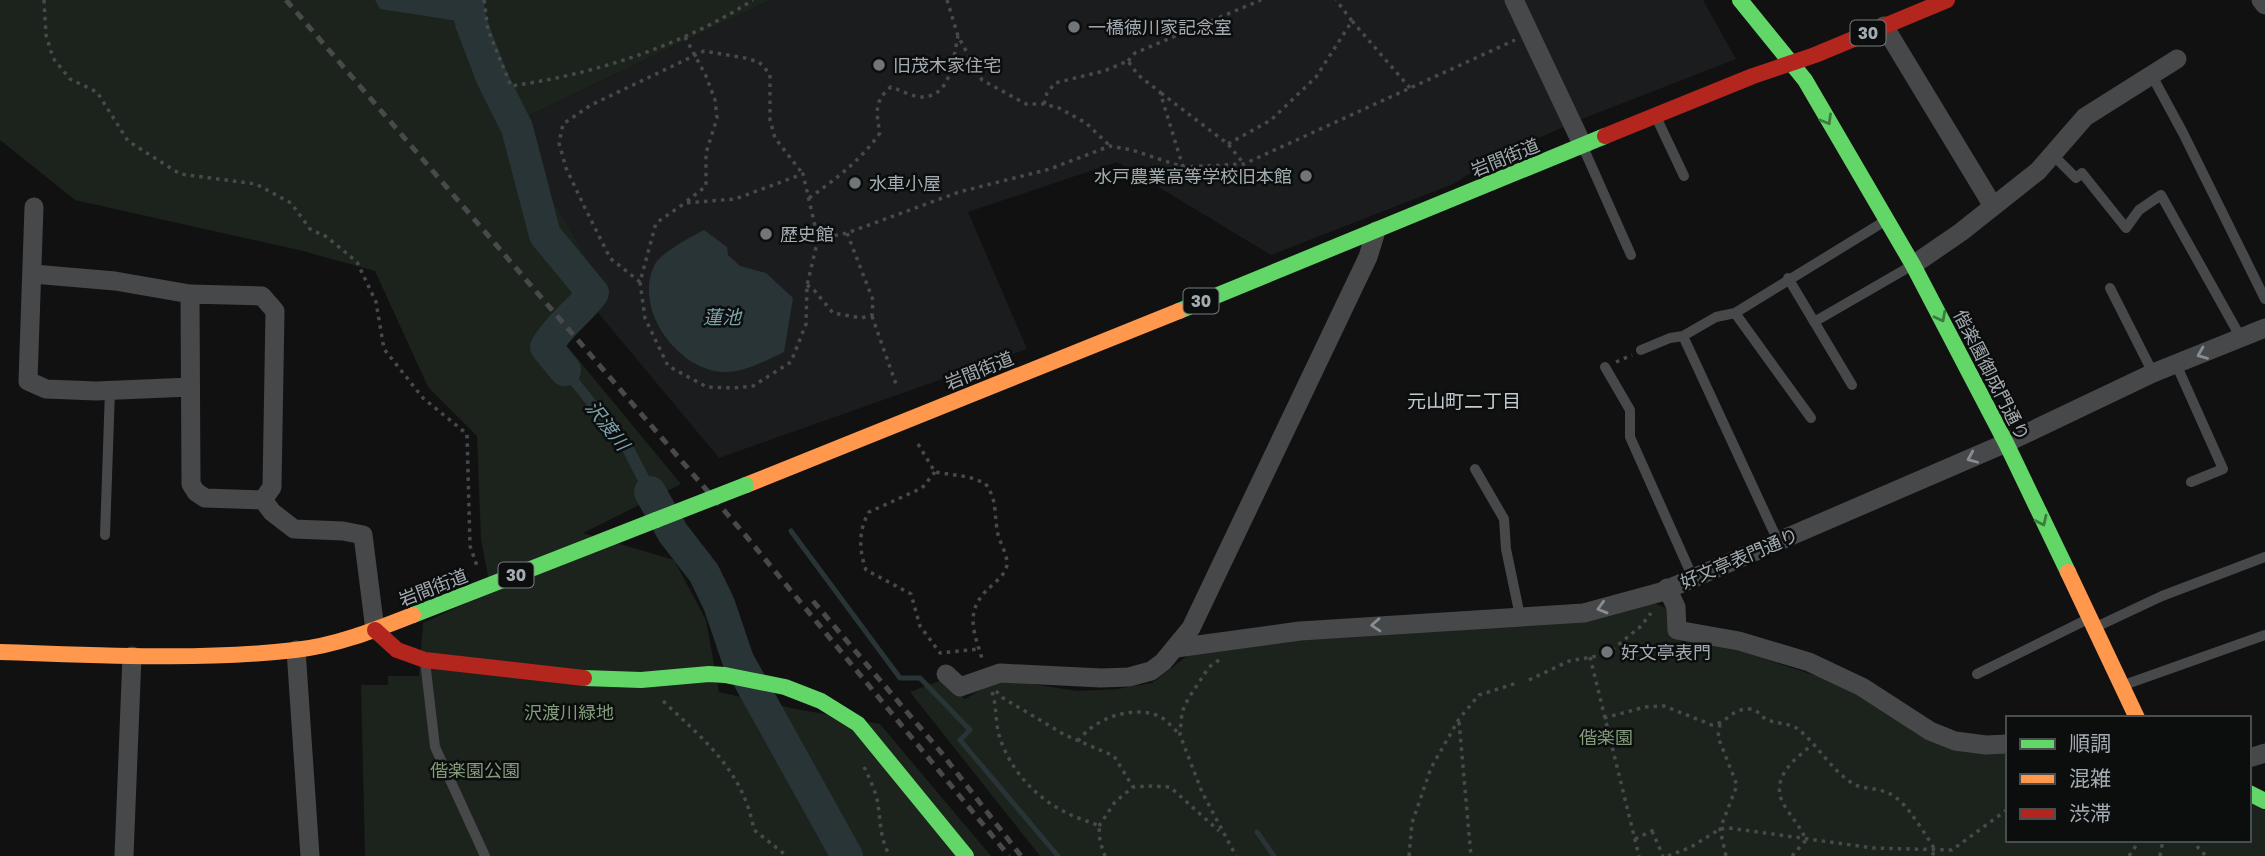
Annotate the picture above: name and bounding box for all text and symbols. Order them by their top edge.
place label: 一橋徳川家記念室 [1088,16,1232,38]
marker: 一橋徳川家記念室 [1066,19,1082,35]
road number: 30 [1850,20,1885,46]
place label: 旧茂木家住宅 [893,54,1001,76]
marker: 旧茂木家住宅 [871,57,887,73]
one-way arrow [1819,112,1832,125]
street label: 岩間街道 [1468,133,1542,181]
place label: 水戸農業高等学校旧本館 [1094,165,1292,187]
marker: 水戸農業高等学校旧本館 [1298,168,1314,184]
place label: 水車小屋 [869,172,941,194]
marker: 水車小屋 [847,175,863,191]
place label: 歴史館 [780,223,834,245]
marker: 歴史館 [758,226,774,242]
road number: 30 [1184,288,1218,314]
water label: 蓮池 [703,305,743,328]
street label: 偕楽園御成門通り [1950,306,2034,444]
one-way arrow [1932,310,1946,322]
one-way arrow [2196,345,2208,359]
street label: 岩間街道 [942,346,1016,394]
district label: 元山町二丁目 [1407,389,1521,412]
water label: 沢渡川 [581,395,636,456]
one-way arrow [1967,449,1979,463]
one-way arrow [2034,514,2048,526]
street label: 好文亭表門通り [1677,523,1801,593]
road number: 30 [498,562,534,588]
street label: 岩間街道 [395,564,471,610]
one-way arrow [1596,600,1608,614]
one-way arrow [1370,617,1381,632]
place label: 好文亭表門 [1621,641,1711,663]
marker: 好文亭表門 [1599,644,1615,660]
park label: 沢渡川緑地 [524,701,614,723]
legend [2006,716,2251,842]
park label: 偕楽園 [1579,726,1633,748]
text: 順調 [2069,730,2111,756]
park label: 偕楽園公園 [430,759,520,781]
text: 混雑 [2069,765,2111,791]
text: 渋滞 [2069,800,2111,826]

